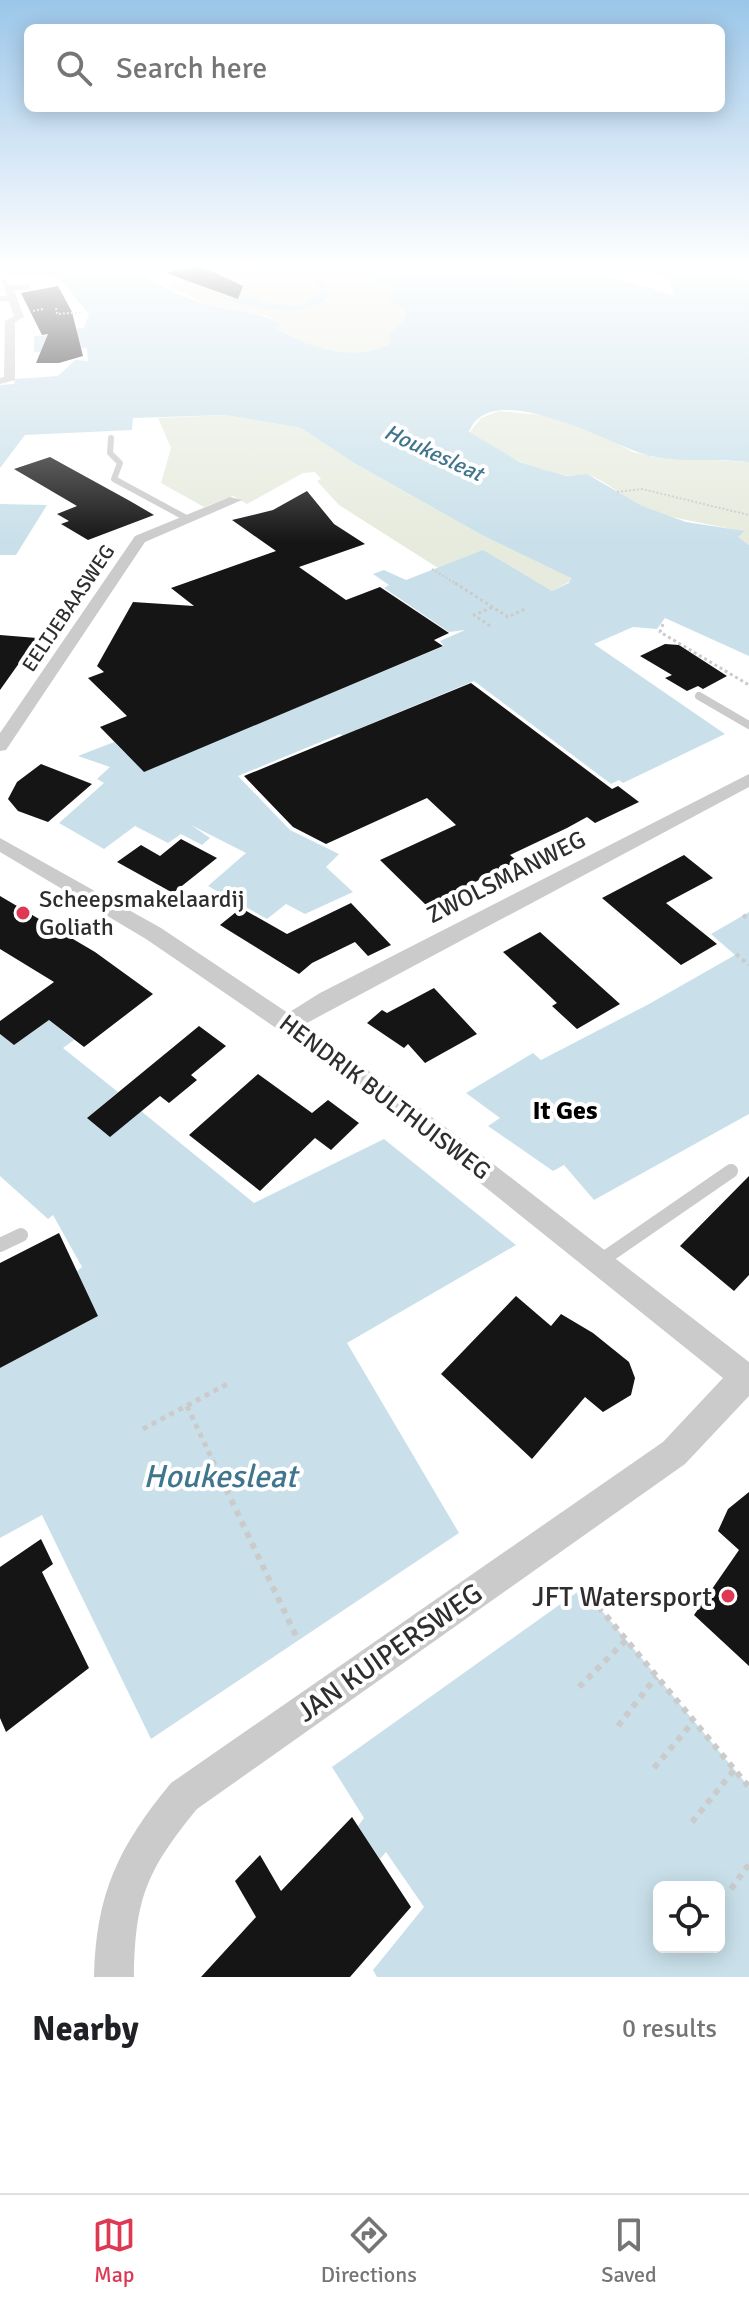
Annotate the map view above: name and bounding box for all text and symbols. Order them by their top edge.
search box [24,24,725,112]
icon: search [52,46,96,90]
text: Search here [116,50,267,87]
water label: Houkesleat [380,418,489,488]
street label: EELTJEBAASWEG [17,540,120,677]
street label: ZWOLSMANWEG [421,824,591,930]
place label: Scheepsmakelaardij Goliath [39,884,245,942]
marker: Scheepsmakelaardij Goliath [14,904,32,922]
street label: HENDRIK BULTHUISWEG [274,1008,496,1186]
district label: It Ges [532,1095,598,1127]
water label: Houkesleat [143,1457,300,1496]
street label: JAN KUIPERSWEG [290,1576,489,1729]
place label: JFT Watersport [532,1580,712,1614]
marker: JFT Watersport [719,1587,737,1605]
map controls [653,1881,725,1953]
button: locate [653,1881,725,1953]
text: Nearby [32,2008,139,2050]
text: 0 results [622,2013,717,2045]
tab: Map [92,2213,136,2288]
tab: Directions [321,2213,417,2288]
tab: Saved [601,2213,657,2288]

